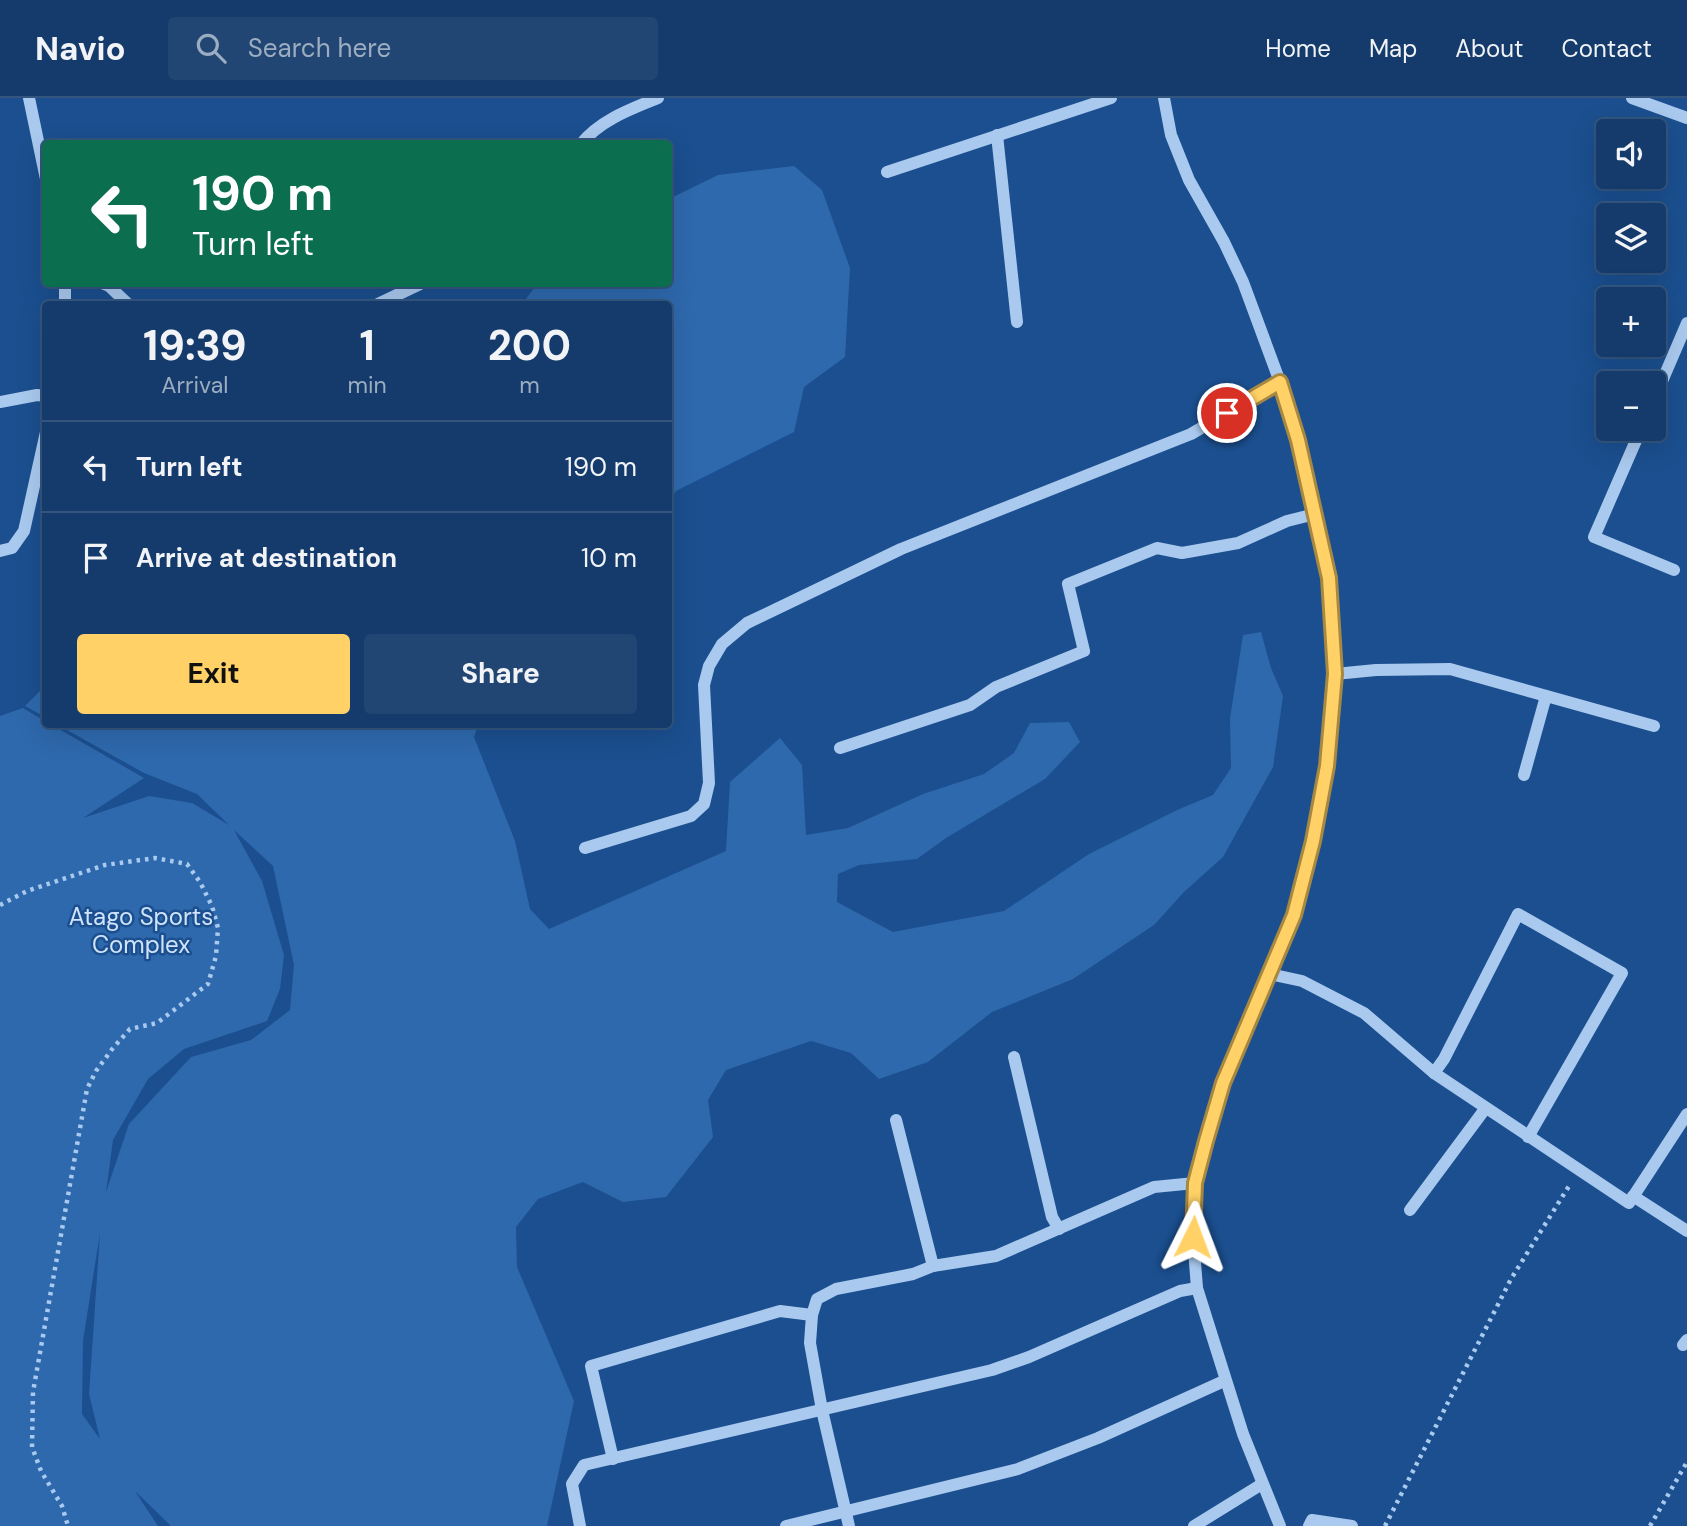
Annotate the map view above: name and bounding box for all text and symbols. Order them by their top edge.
search box [168,17,658,80]
text: Navio [35,27,126,70]
icon: search [192,29,230,67]
text: Search here [248,31,391,65]
text: Home [1265,33,1331,64]
text: Map [1369,33,1417,64]
text: About [1455,33,1524,64]
text: Contact [1562,33,1652,64]
map controls [1596,119,1666,441]
button: sound [1596,119,1666,189]
text: 190 m [192,161,333,225]
icon: left [77,168,168,259]
button: layers [1596,203,1666,273]
text: Turn left [192,223,314,265]
button: + [1596,287,1666,357]
text: 19:39 [143,318,247,373]
text: 1 [360,318,375,373]
text: 200 [488,318,571,373]
text: Arrival [161,370,228,400]
text: min [348,370,387,400]
text: m [519,370,540,400]
button: − [1596,371,1666,441]
pin [1197,383,1257,443]
icon: arrive [1208,394,1246,432]
icon: left [77,448,115,486]
text: Turn left [136,450,243,484]
text: 190 m [565,450,637,484]
icon: arrive [77,539,115,577]
text: Arrive at destination [136,541,397,575]
text: 10 m [581,541,637,575]
button: Exit [77,634,350,714]
button: Share [364,634,637,714]
park label: Atago Sports Complex [69,901,213,960]
position arrow [1156,1200,1230,1274]

